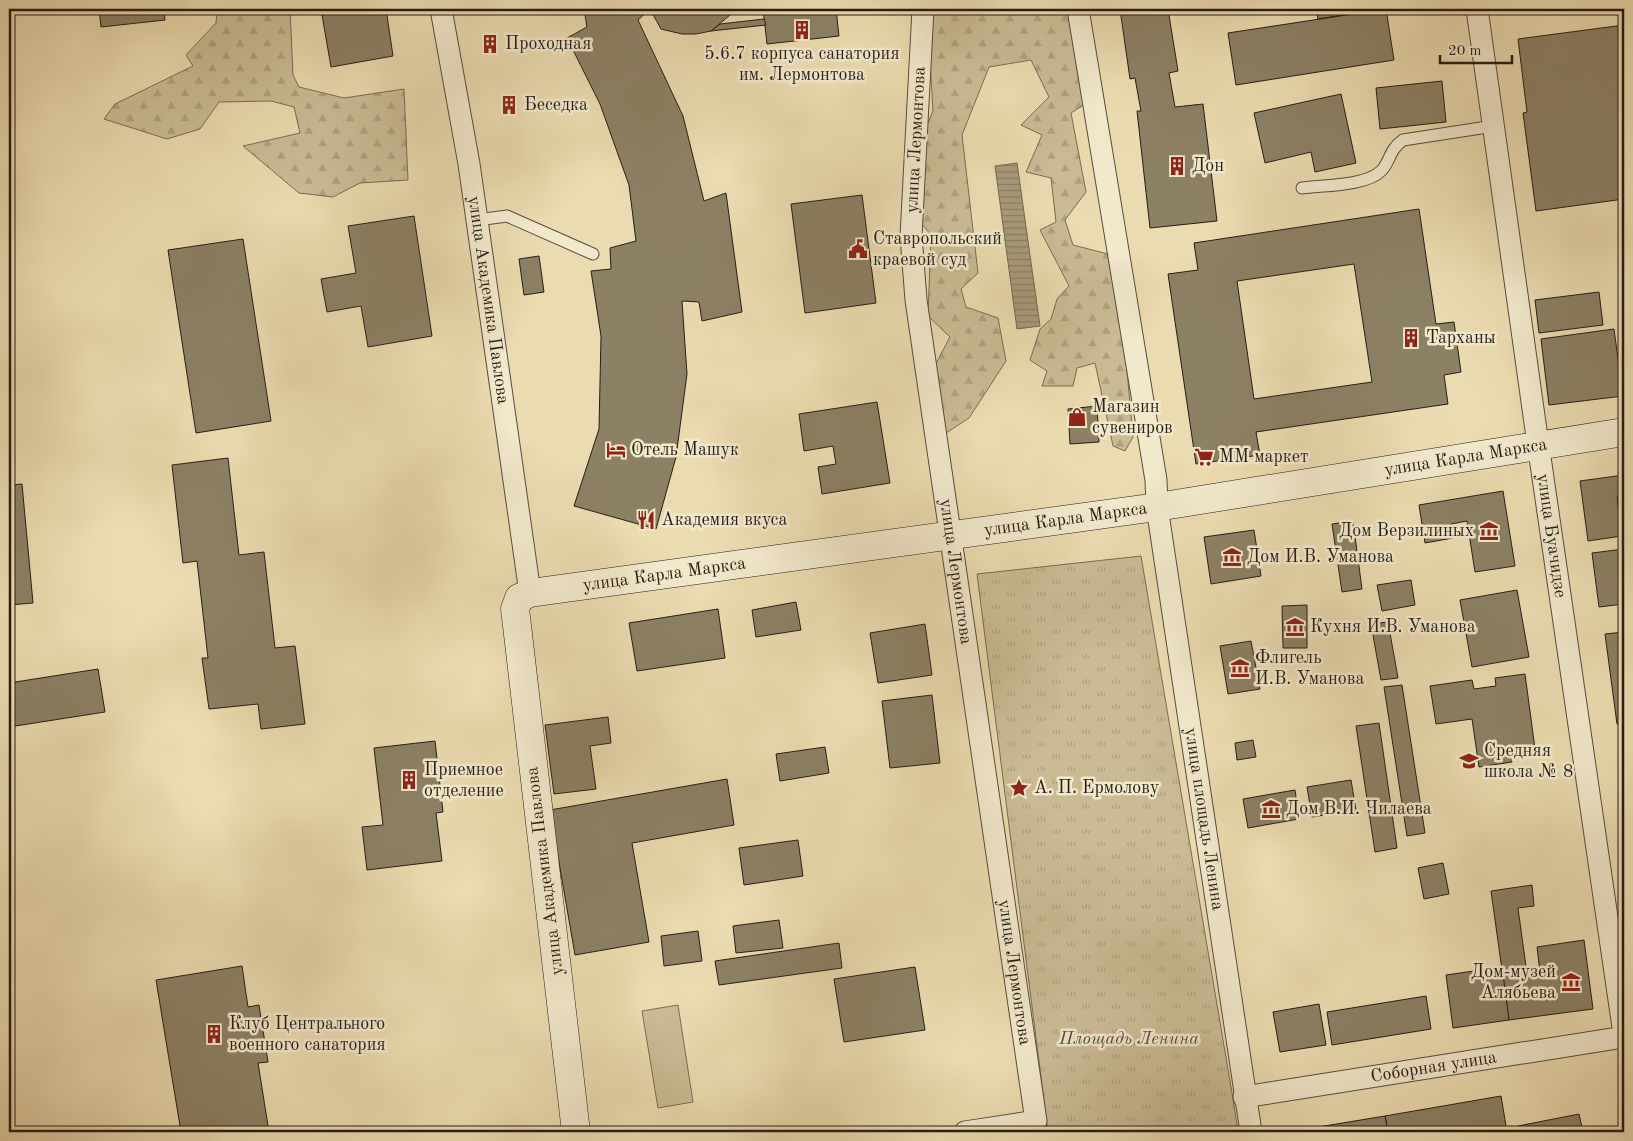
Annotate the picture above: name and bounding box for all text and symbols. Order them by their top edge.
building icon: 5.6.7 корпуса санатория им. Лермонтова [791,19,813,41]
scale bar [1440,32,1513,64]
building icon: Проходная [479,33,501,55]
place label: Проходная [505,35,591,53]
text: 20 m [1448,44,1482,59]
place label: 5.6.7 корпуса санатория им. Лермонтова [704,45,900,84]
street label: улица Лермонтова [903,66,929,214]
building icon: Беседка [498,94,520,116]
place label: Беседка [524,96,588,114]
building icon: Дон [1166,155,1188,177]
place label: Дон [1192,157,1224,175]
street label: улица Академика Павлова [465,195,512,406]
place label: Ставропольский краевой суд [873,230,1002,269]
public building icon: Ставропольский краевой суд [847,238,869,260]
building icon: Тарханы [1400,327,1422,349]
place label: Тарханы [1426,329,1496,347]
place label: Магазин сувениров [1092,398,1173,437]
shop icon: Магазин сувениров [1066,406,1088,428]
street label: улица Карла Маркса [1383,435,1549,479]
hotel icon: Отель Машук [605,439,627,461]
place label: Отель Машук [631,441,739,459]
supermarket icon: ММ маркет [1193,446,1215,468]
place label: ММ маркет [1219,448,1309,466]
street label: улица Буачидзе [1533,472,1569,599]
street label: улица Лермонтова [936,498,975,646]
street label: улица Карла Маркса [983,499,1149,540]
restaurant icon: Академия вкуса [635,509,657,531]
place label: Академия вкуса [661,511,787,529]
museum icon: Дом Верзилиных [1478,520,1500,542]
place label: Дом Верзилиных [1339,522,1474,540]
museum icon: Дом И.В. Уманова [1221,546,1243,568]
place label: Дом И.В. Уманова [1247,548,1394,566]
street label: улица Карла Маркса [582,554,747,595]
museum icon: Кухня И.В. Уманова [1284,616,1306,638]
place label: Кухня И.В. Уманова [1310,618,1476,636]
place label: Флигель И.В. Уманова [1255,649,1364,688]
museum icon: Флигель И.В. Уманова [1229,657,1251,679]
street label: улица площадь Ленина [1181,726,1227,912]
place label: Средняя школа № 8 [1484,742,1573,781]
school or university icon: Средняя школа № 8 [1458,750,1480,772]
place label: Приемное отделение [424,761,504,800]
street label: улица Академика Павлова [523,766,567,976]
building icon: Приемное отделение [398,769,420,791]
place icon: А. П. Ермолову [1008,777,1030,799]
place label: А. П. Ермолову [1034,779,1160,797]
museum icon: Дом В.И. Чилаева [1260,798,1282,820]
place label: Дом В.И. Чилаева [1286,800,1432,818]
street label: улица Лермонтова [995,898,1034,1046]
place label: Дом-музей Алябьева [1471,963,1556,1002]
museum icon: Дом-музей Алябьева [1560,971,1582,993]
place label: Клуб Центрального военного санатория [229,1015,386,1054]
building icon: Клуб Центрального военного санатория [203,1023,225,1045]
park label: Площадь Ленина [1058,1030,1199,1048]
street label: Соборная улица [1369,1048,1498,1086]

